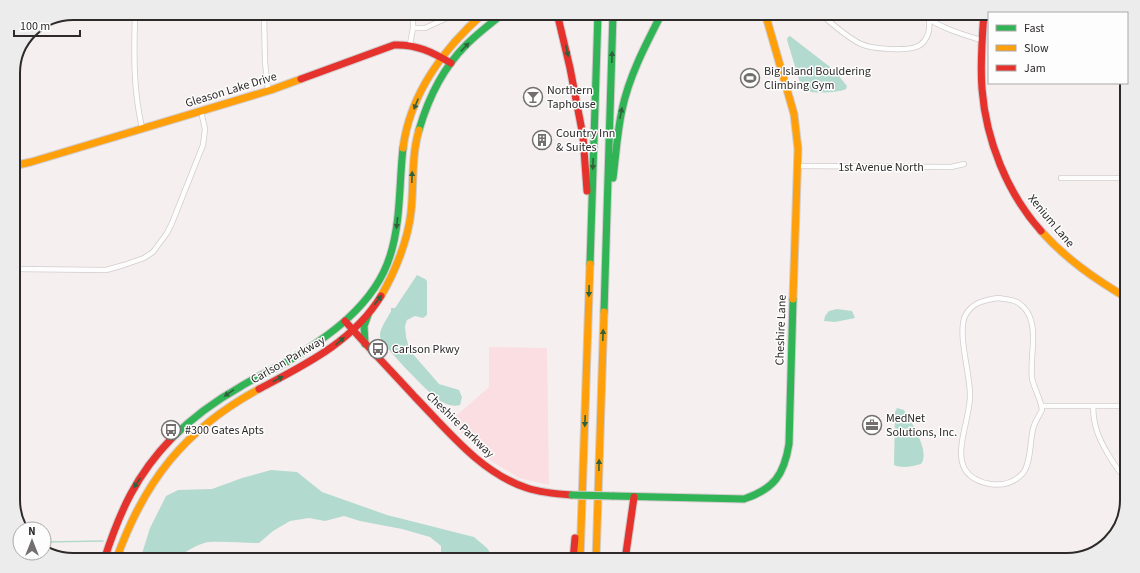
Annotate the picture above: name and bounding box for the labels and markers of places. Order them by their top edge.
place label: Big Island Bouldering Climbing Gym [764,63,871,94]
sports icon: Big Island Bouldering Climbing Gym [739,67,761,89]
place label: Northern Taphouse [547,82,596,113]
bar icon: Northern Taphouse [522,86,544,108]
place label: Country Inn & Suites [556,125,615,156]
building icon: Country Inn & Suites [531,129,553,151]
bus stop icon: Carlson Pkwy [367,338,389,360]
place label: Carlson Pkwy [392,341,460,358]
place label: MedNet Solutions, Inc. [886,410,957,441]
office icon: MedNet Solutions, Inc. [861,414,883,436]
bus stop icon: #300 Gates Apts [160,419,182,441]
place label: #300 Gates Apts [185,422,264,439]

